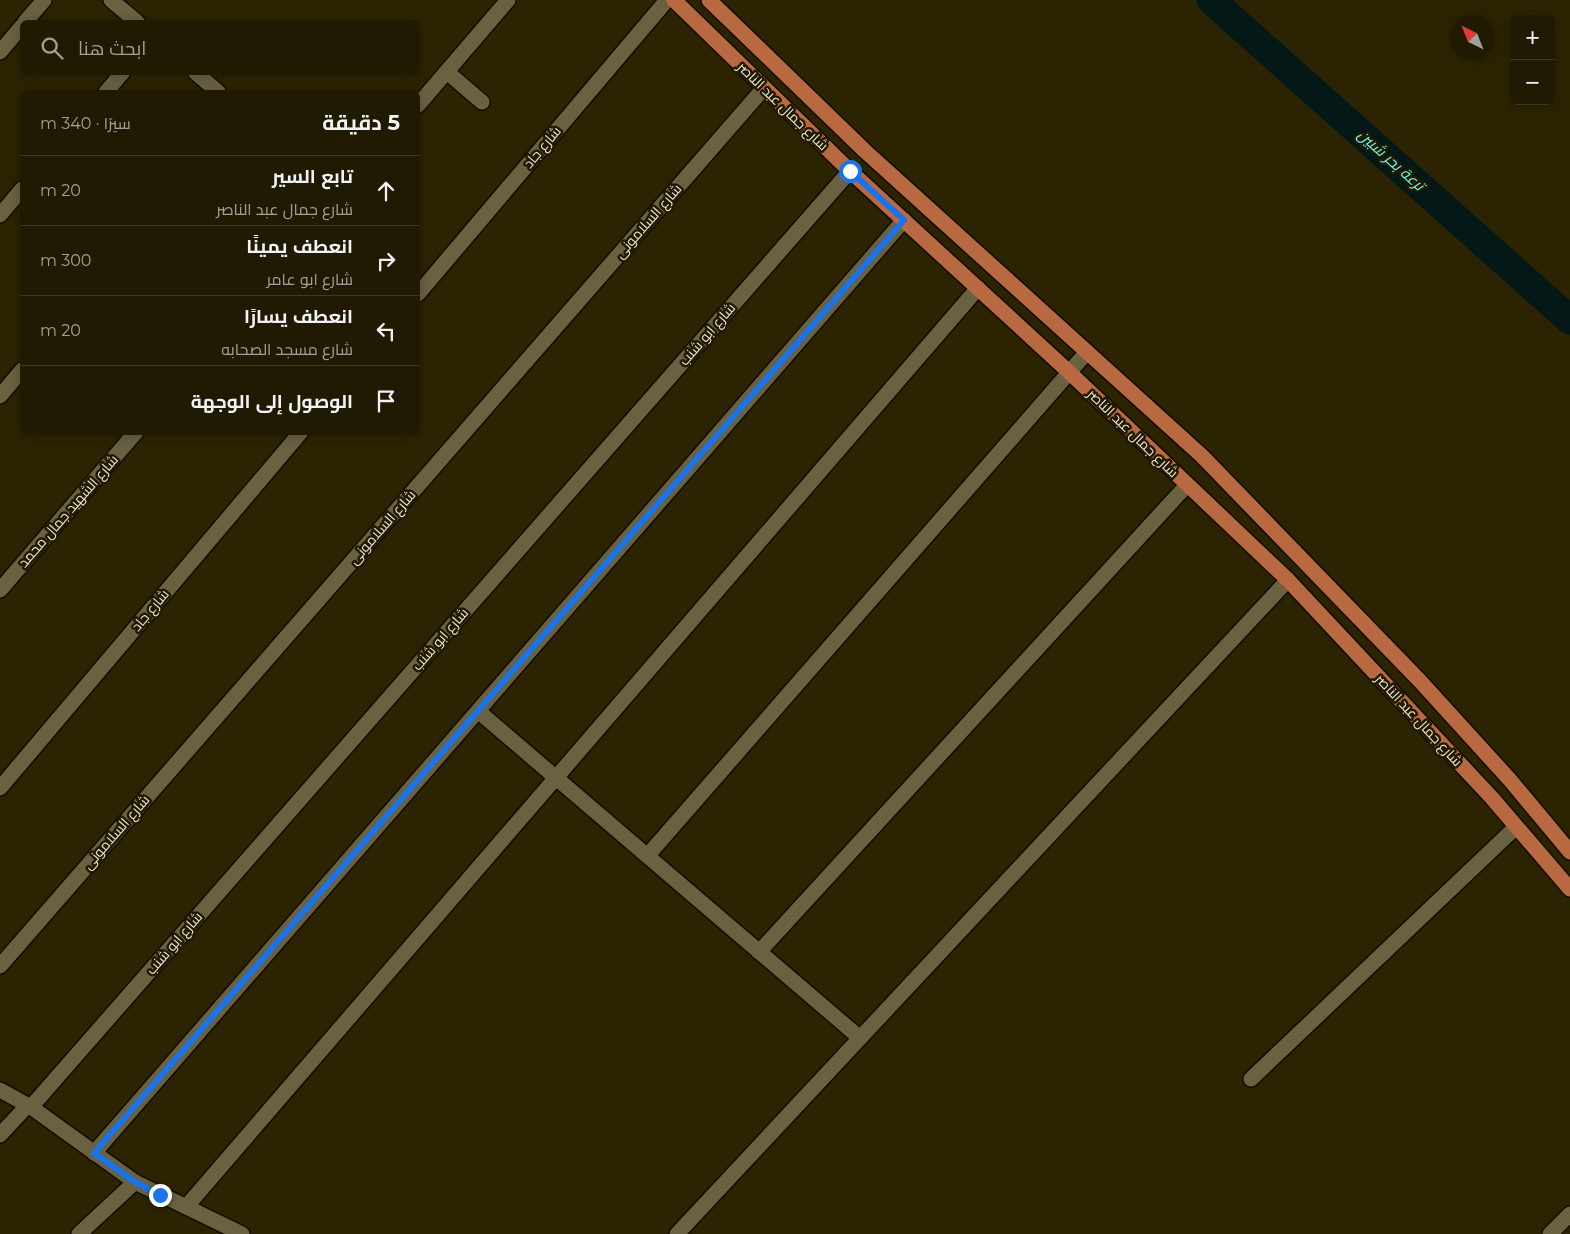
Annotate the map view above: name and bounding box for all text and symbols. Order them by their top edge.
north arrow [1450,15,1495,60]
map controls [1510,15,1555,105]
button: + [1510,15,1555,60]
search box [20,20,420,75]
icon: search [38,34,66,62]
text: ابحث هنا [78,37,146,60]
street label: شارع جمال عبد الناصر [733,57,832,154]
button: − [1510,60,1555,105]
text: 5 دقيقة [322,110,400,135]
text: سيرًا · 340 m [40,114,131,133]
street label: شارع جاد [519,122,565,172]
water label: ترعة بحر شبين [1354,125,1431,197]
route start [839,160,862,183]
text: تابع السير [272,165,353,188]
icon: ahead [372,177,400,205]
street label: شارع السلامونى [611,180,685,262]
text: 20 m [40,181,81,200]
text: شارع جمال عبد الناصر [216,200,353,219]
text: انعطف يمينًا [246,235,353,258]
icon: right [372,247,400,275]
text: 300 m [40,251,91,270]
text: شارع ابو عامر [267,270,353,289]
street label: شارع ابو شنب [675,299,739,369]
text: انعطف يسارًا [244,305,353,328]
icon: left [372,317,400,345]
text: 20 m [40,321,81,340]
text: شارع مسجد الصحابه [221,340,353,359]
street label: شارع جمال عبد الناصر [1083,384,1182,481]
icon: arrive [372,387,400,415]
text: الوصول إلى الوجهة [191,390,353,413]
street label: شارع الشهيد جمال محمد [14,451,122,571]
street label: شارع السلامونى [345,486,419,568]
street label: شارع جاد [127,585,173,635]
street label: شارع ابو شنب [408,604,472,674]
street label: شارع جمال عبد الناصر [1371,669,1466,770]
street label: شارع السلامونى [79,791,153,873]
street label: شارع ابو شنب [142,908,206,978]
route end [149,1184,172,1207]

